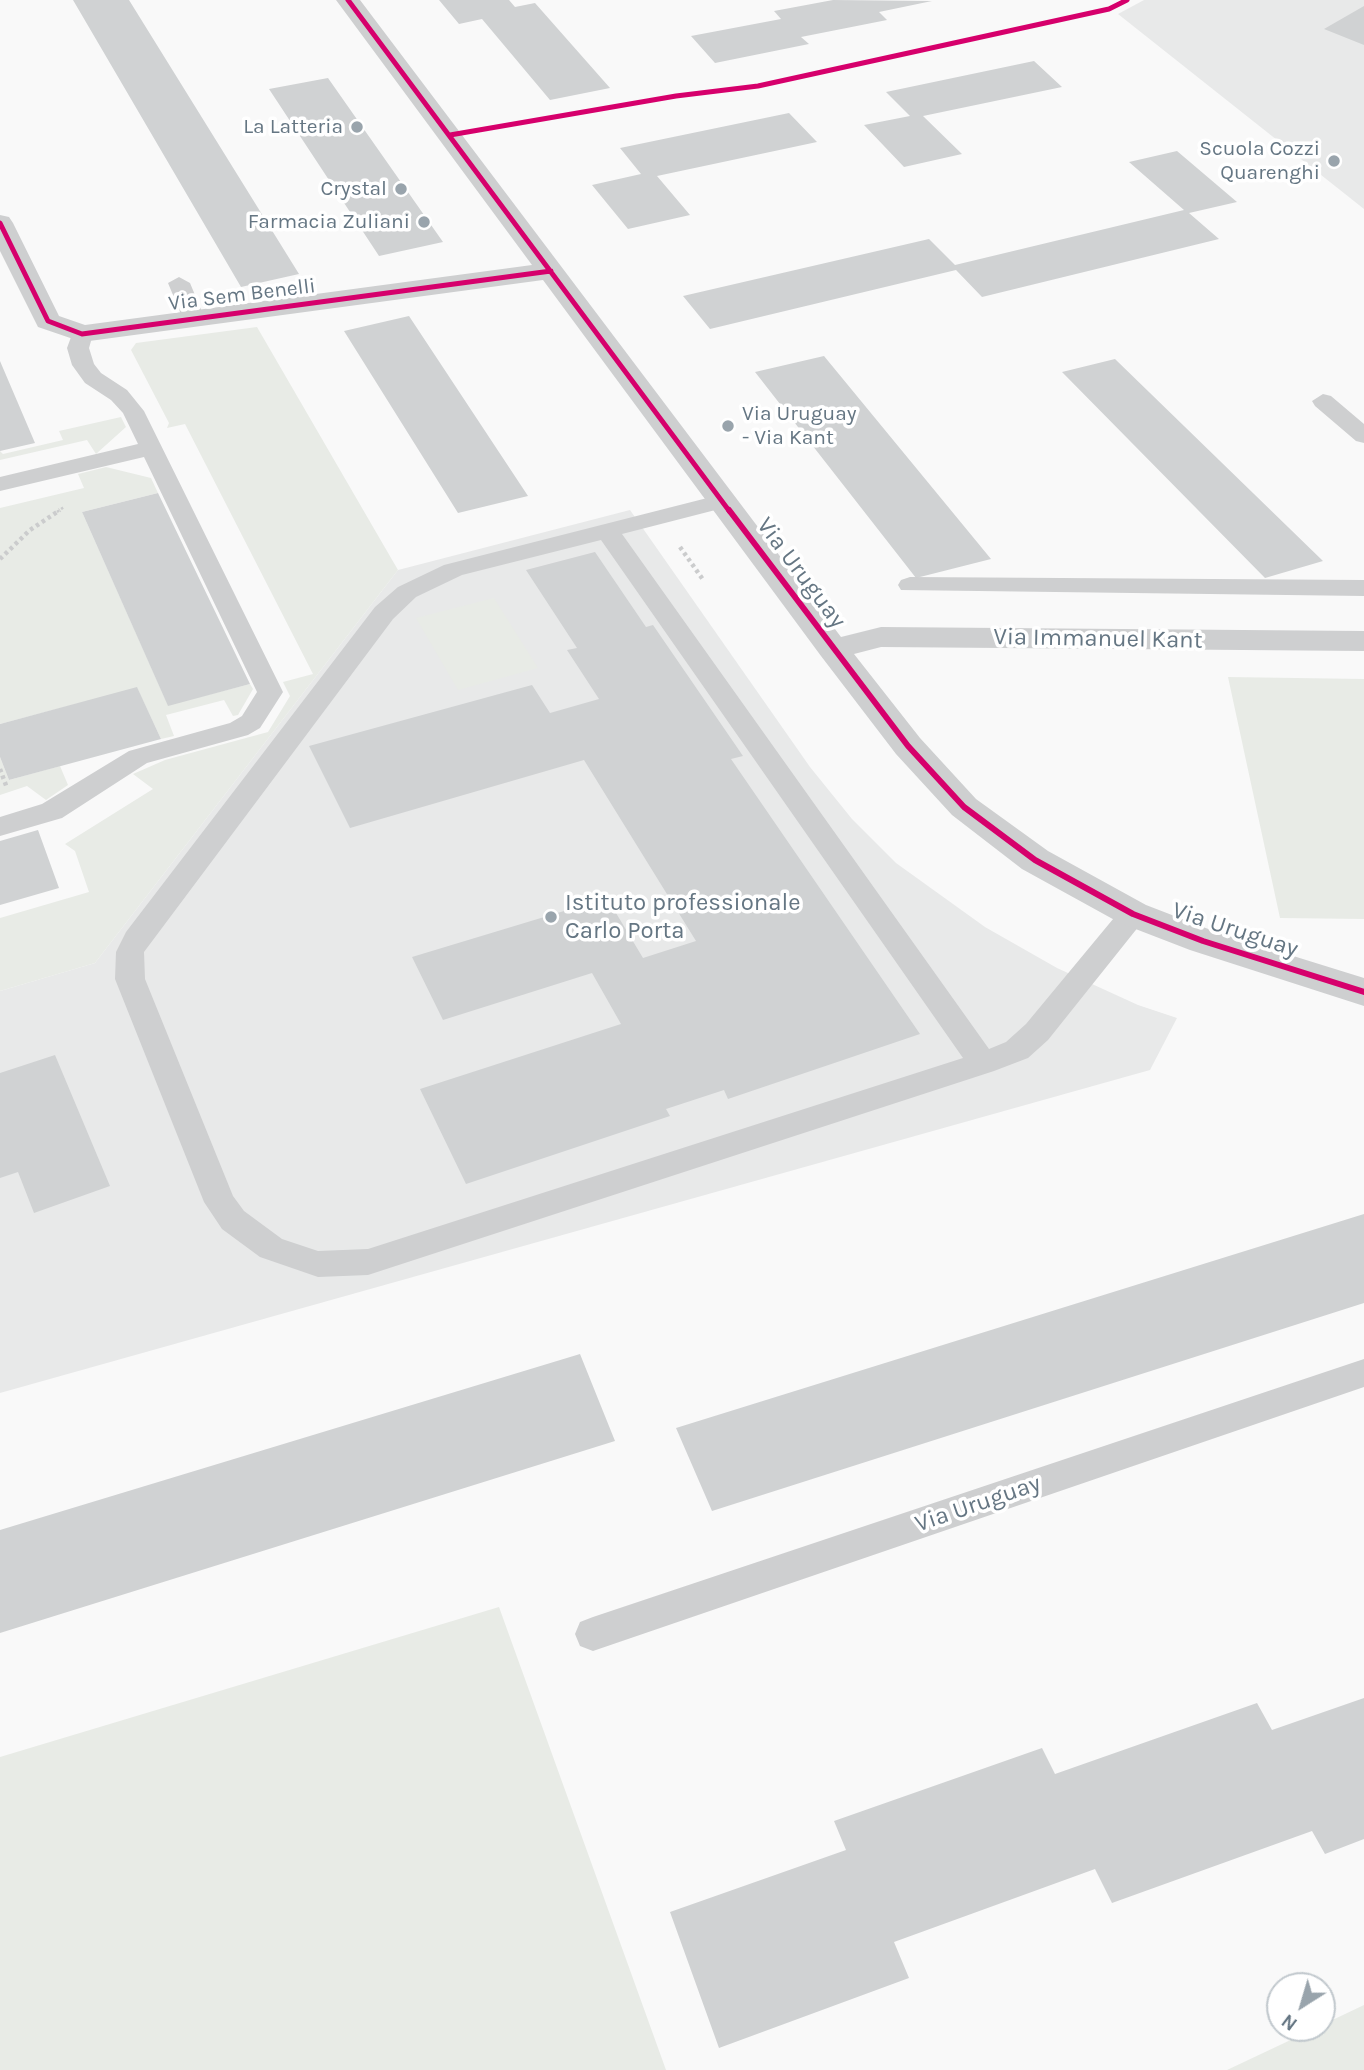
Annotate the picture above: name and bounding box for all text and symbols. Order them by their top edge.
place label: La Latteria [243,114,343,140]
marker: La Latteria [349,119,365,135]
place label: Scuola Cozzi Quarenghi [1199,136,1320,186]
marker: Scuola Cozzi Quarenghi [1326,153,1342,169]
place label: Crystal [320,176,387,202]
marker: Crystal [393,181,409,197]
place label: Farmacia Zuliani [248,209,410,235]
marker: Farmacia Zuliani [416,214,432,230]
street label: Via Sem Benelli [167,273,317,317]
place label: Via Uruguay - Via Kant [742,401,857,451]
marker: Via Uruguay - Via Kant [720,418,736,434]
street label: Via Uruguay [750,512,852,634]
street label: Via Immanuel Kant [993,623,1203,655]
place label: Istituto professionale Carlo Porta [565,889,800,945]
street label: Via Uruguay [1168,896,1302,964]
marker: Istituto professionale Carlo Porta [543,909,559,925]
street label: Via Uruguay [911,1469,1045,1539]
north arrow [1266,1972,1336,2042]
text: N [1278,2009,1302,2035]

